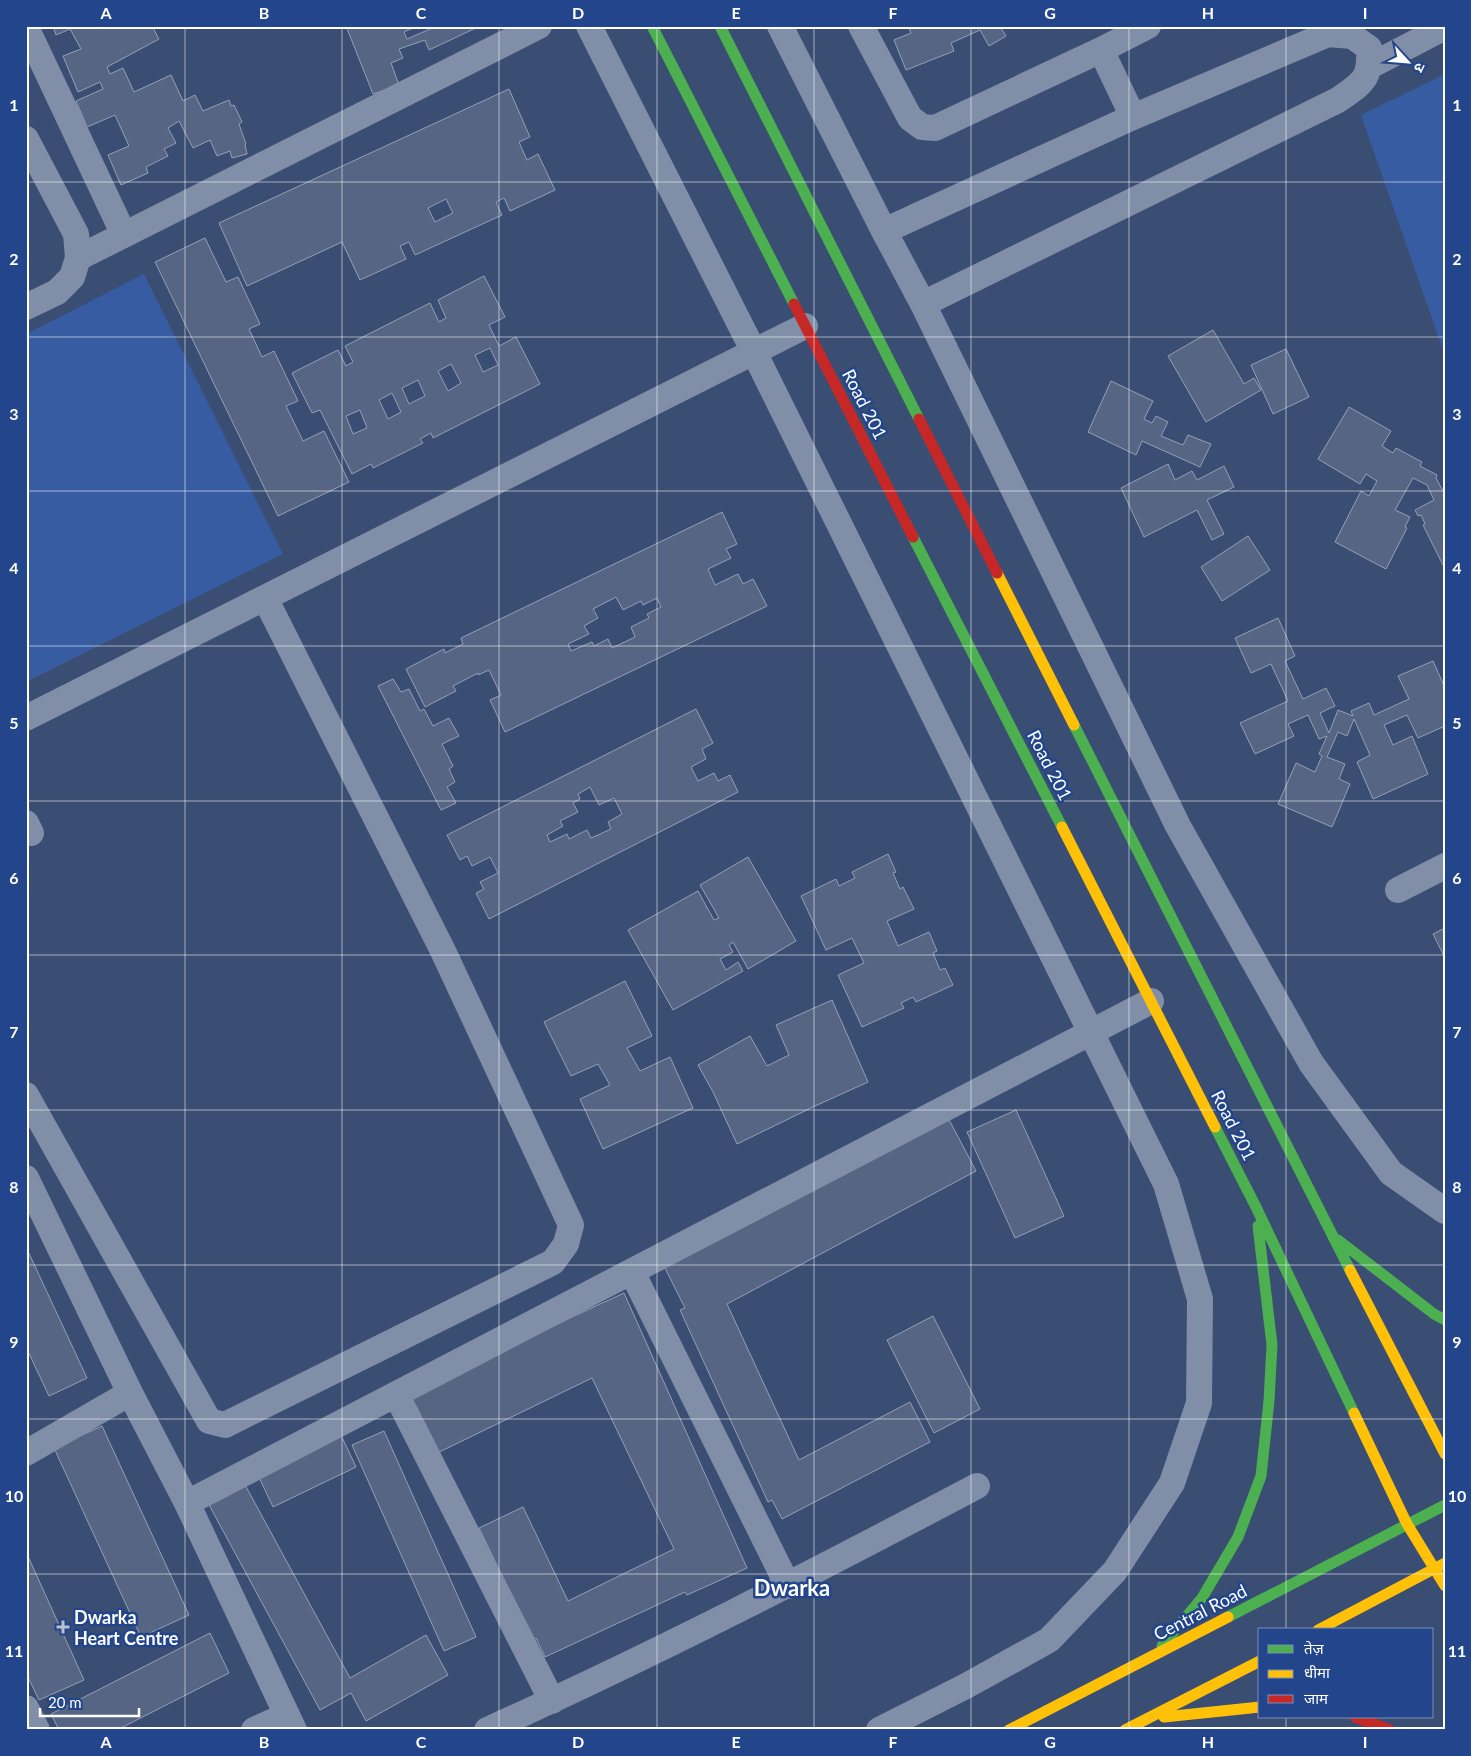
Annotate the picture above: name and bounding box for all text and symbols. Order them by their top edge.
text: A [99,3,112,22]
text: B [259,3,269,22]
text: C [416,3,427,22]
text: D [572,3,584,22]
text: E [731,3,741,22]
text: F [888,3,898,22]
text: G [1044,3,1056,22]
text: H [1202,3,1214,22]
text: I [1363,3,1367,22]
north arrow [1384,38,1434,88]
text: उ [1410,61,1430,76]
text: 1 [9,95,19,114]
text: 1 [1452,95,1462,114]
text: 2 [9,249,19,268]
text: 2 [1452,249,1462,268]
street label: Road 201 [838,365,892,443]
text: 3 [9,404,19,423]
text: 3 [1452,404,1462,423]
text: 4 [9,558,19,577]
text: 4 [1452,558,1462,577]
text: 5 [9,713,19,732]
text: 5 [1452,713,1462,732]
street label: Road 201 [1023,726,1077,804]
text: 6 [9,868,19,887]
text: 6 [1452,868,1462,887]
text: 7 [9,1022,19,1041]
text: 7 [1452,1022,1462,1041]
street label: Road 201 [1207,1086,1261,1164]
text: 8 [9,1177,19,1196]
text: 8 [1452,1177,1462,1196]
text: 9 [9,1332,19,1351]
text: 9 [1452,1332,1462,1351]
text: 10 [5,1486,23,1505]
text: 10 [1448,1486,1466,1505]
district label: Dwarka [754,1574,830,1601]
street label: Central Road [1150,1579,1250,1645]
place label: Dwarka Heart Centre [74,1606,179,1649]
marker: Dwarka Heart Centre [56,1620,70,1634]
legend [1258,1628,1434,1718]
text: तेज़ [1304,1639,1325,1657]
text: 11 [5,1641,23,1660]
text: 11 [1448,1641,1466,1660]
text: धीमा [1304,1663,1331,1681]
scale bar [40,1686,139,1718]
text: जाम [1304,1689,1329,1707]
text: 20 m [48,1693,82,1711]
text: A [99,1732,112,1751]
text: B [259,1732,269,1751]
text: C [416,1732,427,1751]
text: D [572,1732,584,1751]
text: E [731,1732,741,1751]
text: F [888,1732,898,1751]
text: G [1044,1732,1056,1751]
text: H [1202,1732,1214,1751]
text: I [1363,1732,1367,1751]

